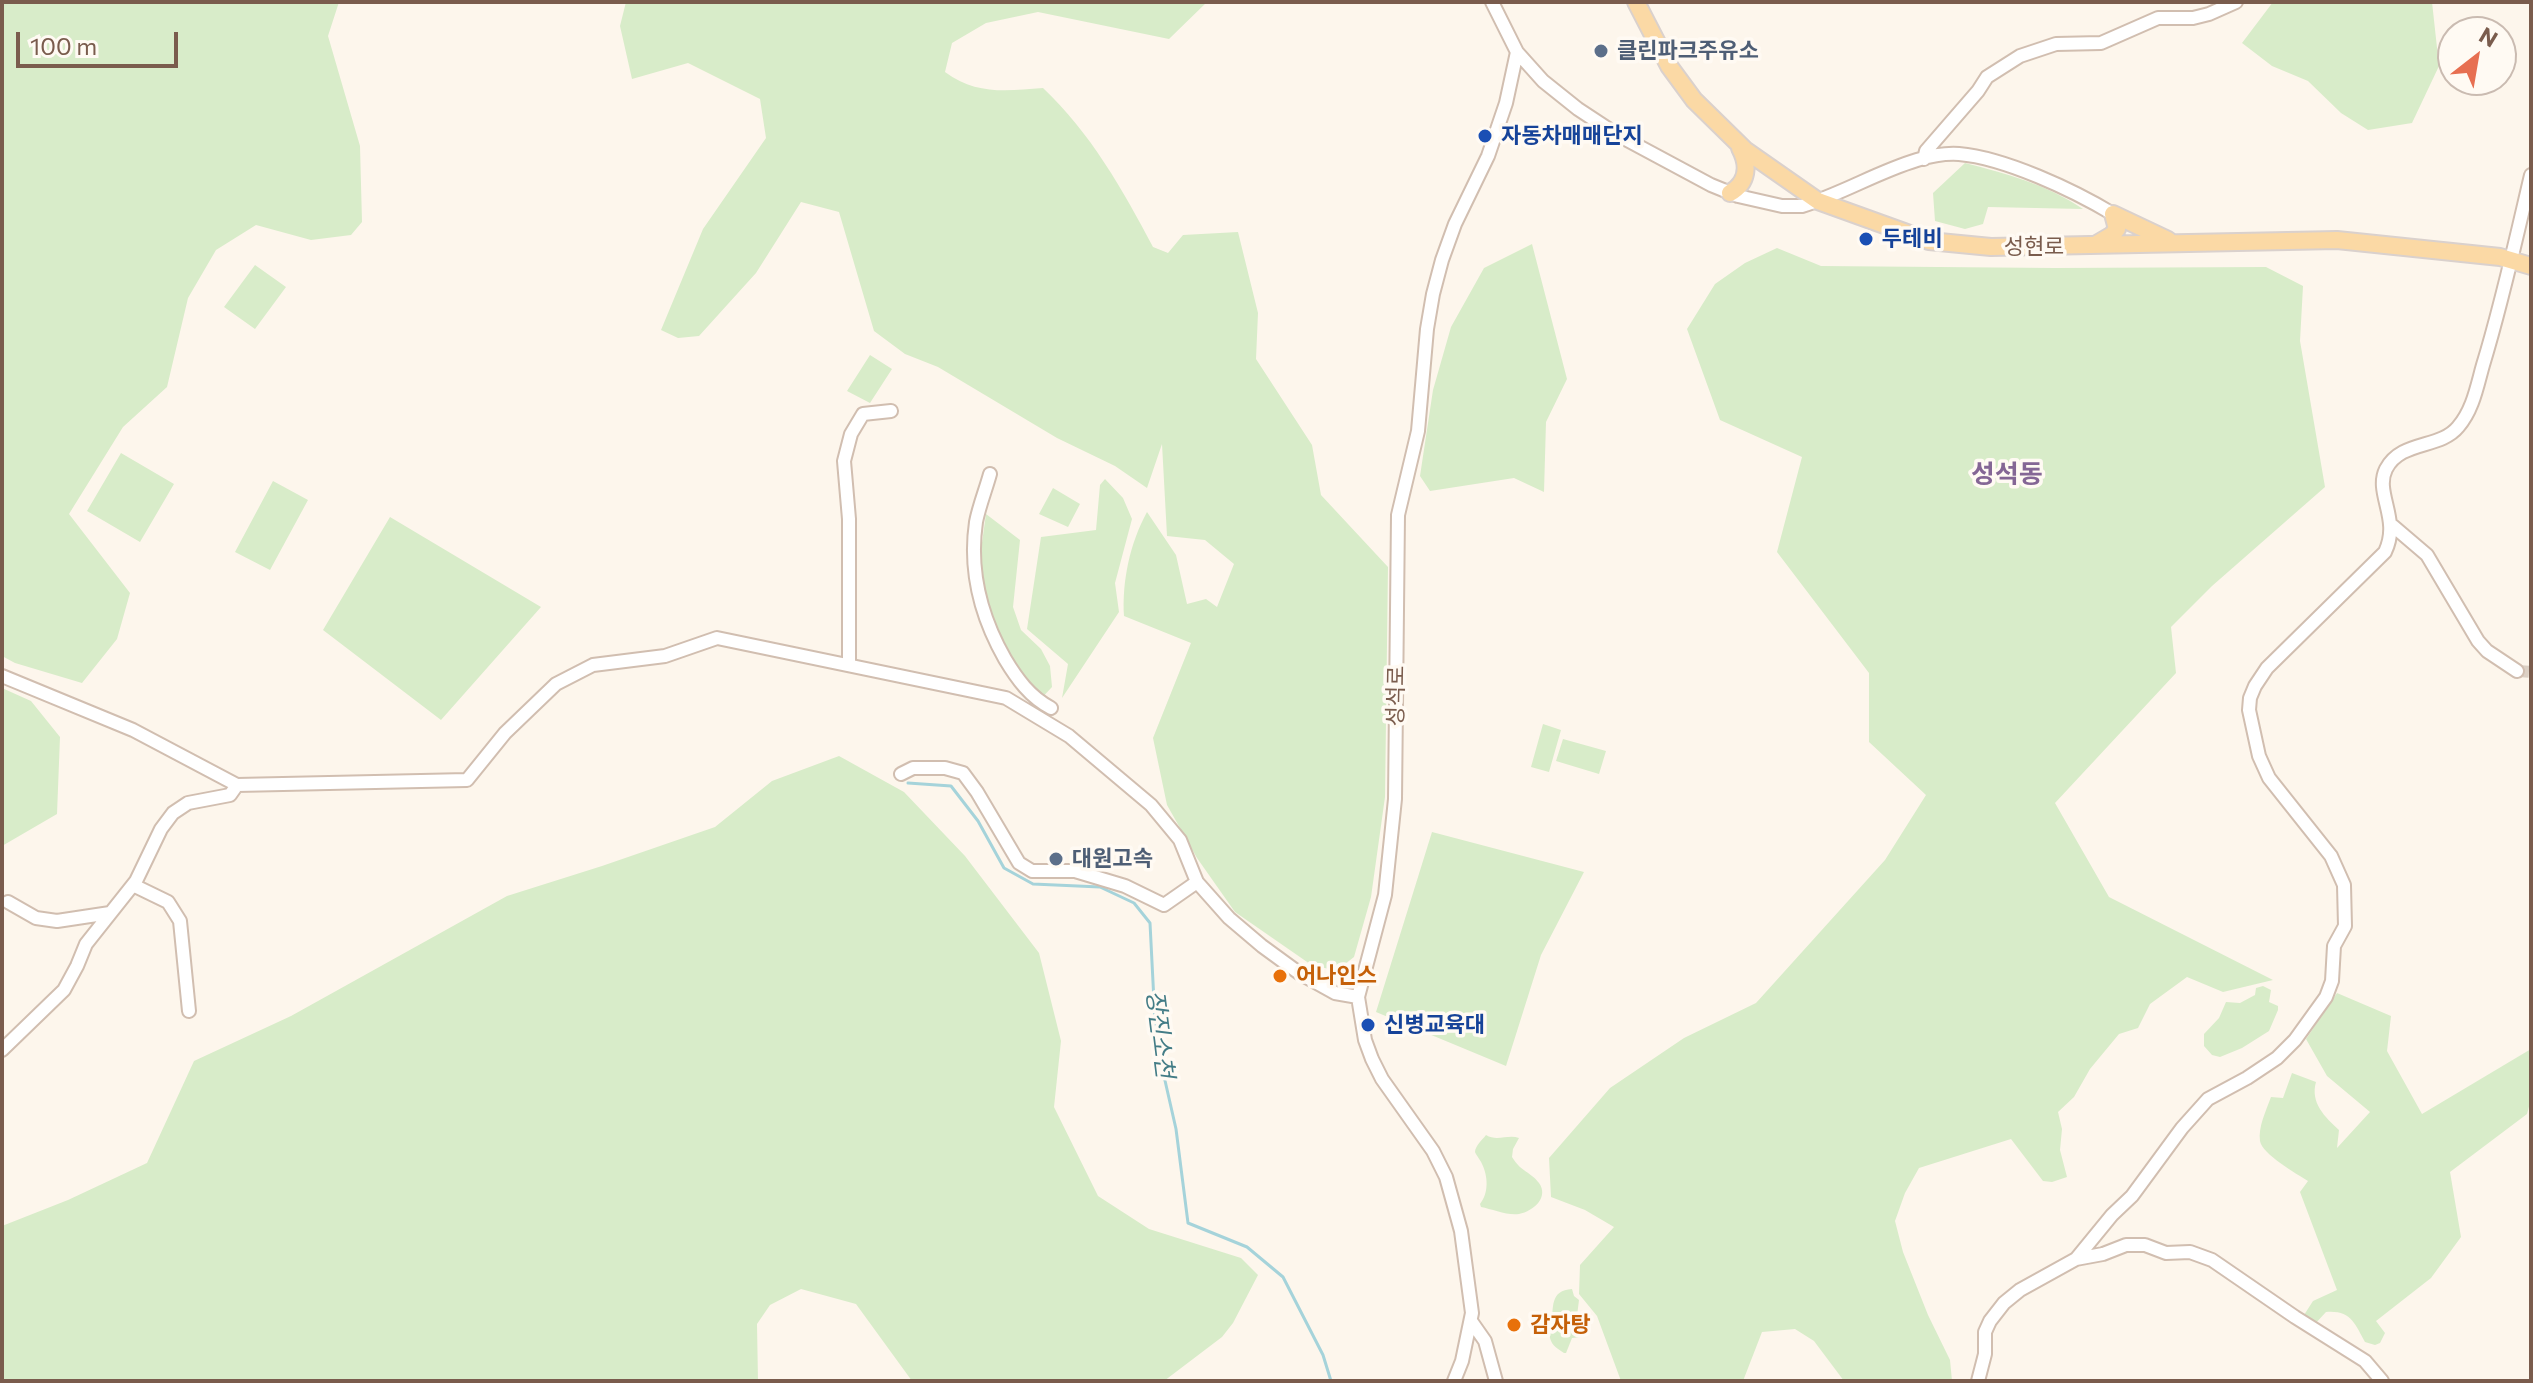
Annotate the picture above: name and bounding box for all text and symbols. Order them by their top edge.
scale bar [20,16,182,66]
north arrow [2437,16,2517,96]
text: N [2475,21,2503,53]
text: 100 m [30,31,97,60]
place label: 클린파크주유소 [1617,38,1759,64]
marker: 클린파크주유소 [1592,42,1610,60]
place label: 자동차매매단지 [1501,123,1643,149]
marker: 자동차매매단지 [1476,127,1494,145]
place label: 두테비 [1882,226,1943,252]
marker: 두테비 [1857,230,1875,248]
street label: 성현로 [2004,234,2064,260]
district label: 성석동 [1971,458,2043,490]
street label: 성석로 [1382,665,1410,727]
place label: 대원고속 [1072,846,1153,872]
marker: 대원고속 [1047,850,1065,868]
place label: 어나인스 [1296,963,1377,989]
marker: 어나인스 [1271,967,1289,985]
water label: 장진소천 [1140,988,1180,1080]
place label: 신병교육대 [1384,1012,1485,1038]
marker: 신병교육대 [1359,1016,1377,1034]
place label: 감자탕 [1530,1312,1591,1338]
marker: 감자탕 [1505,1316,1523,1334]

